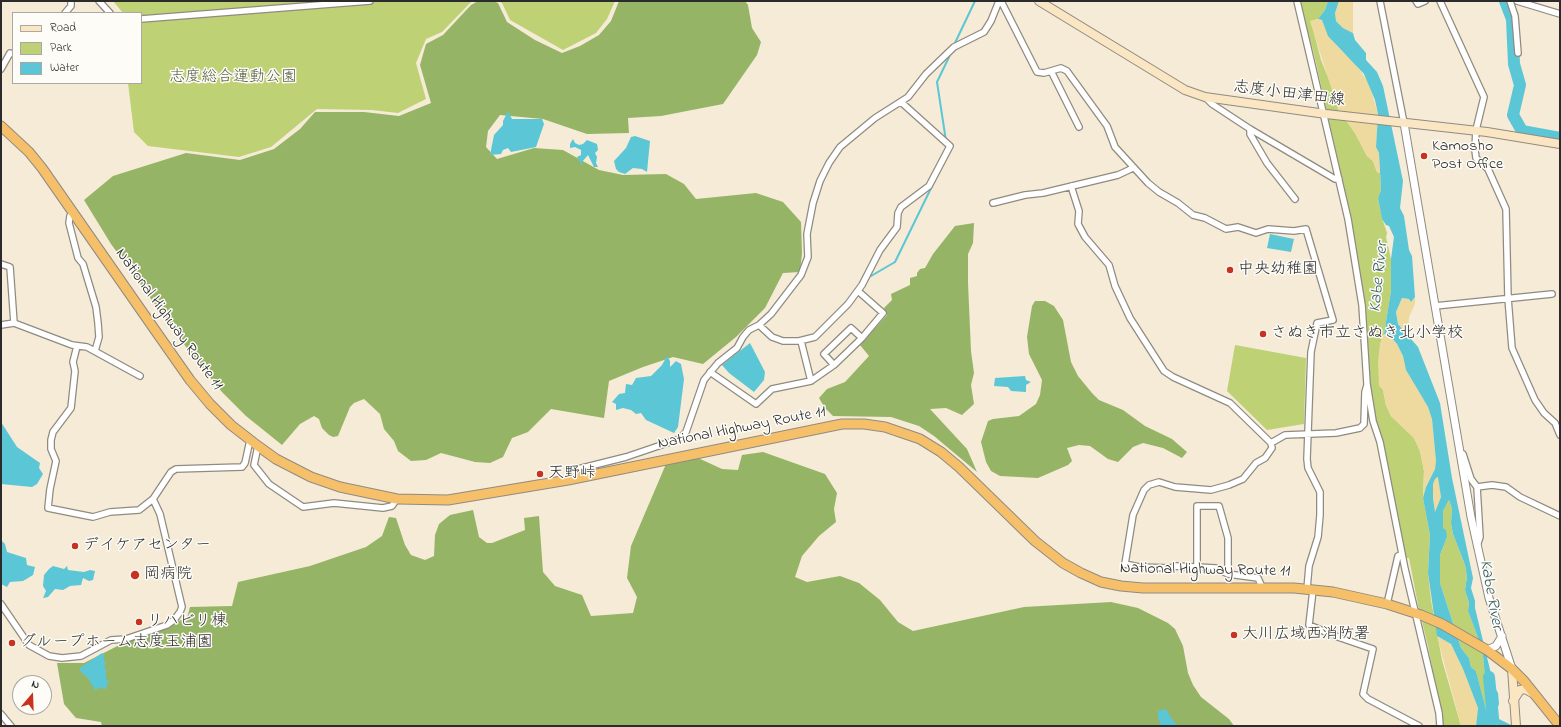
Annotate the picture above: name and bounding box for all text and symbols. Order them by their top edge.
legend [12,12,142,84]
text: Road [50,19,76,37]
text: Park [50,39,72,57]
text: Water [50,59,79,77]
park label: 志度総合運動公園 [169,68,297,88]
street label: 志度小田津田線 [1232,79,1346,111]
place label: Kamosho Post Office [1432,137,1503,175]
marker: Kamosho Post Office [1419,151,1429,161]
water label: Kabe River [1366,241,1394,313]
street label: National Highway Route 11 [110,245,226,395]
place label: 中央幼稚園 [1238,260,1318,280]
marker: 中央幼稚園 [1225,265,1235,275]
place label: さぬき市立さぬき北小学校 [1271,324,1463,344]
marker: さぬき市立さぬき北小学校 [1258,329,1268,339]
street label: National Highway Route 11 [656,403,828,455]
place label: 天野峠 [548,464,596,484]
marker: 天野峠 [535,469,545,479]
place label: デイケアセンター [83,536,211,556]
marker: デイケアセンター [70,541,80,551]
water label: Kabe River [1474,558,1506,632]
street label: National Highway Route 11 [1120,560,1290,582]
place label: 岡病院 [144,565,192,585]
marker: 岡病院 [129,569,141,581]
place label: リハビリ棟 [147,612,227,632]
marker: リハビリ棟 [134,617,144,627]
place label: 大川広域西消防署 [1242,625,1370,645]
marker: 大川広域西消防署 [1229,630,1239,640]
place label: グループホーム志度玉浦園 [20,633,213,653]
marker: グループホーム志度玉浦園 [7,638,17,648]
north arrow [12,675,52,715]
text: N [29,676,42,693]

